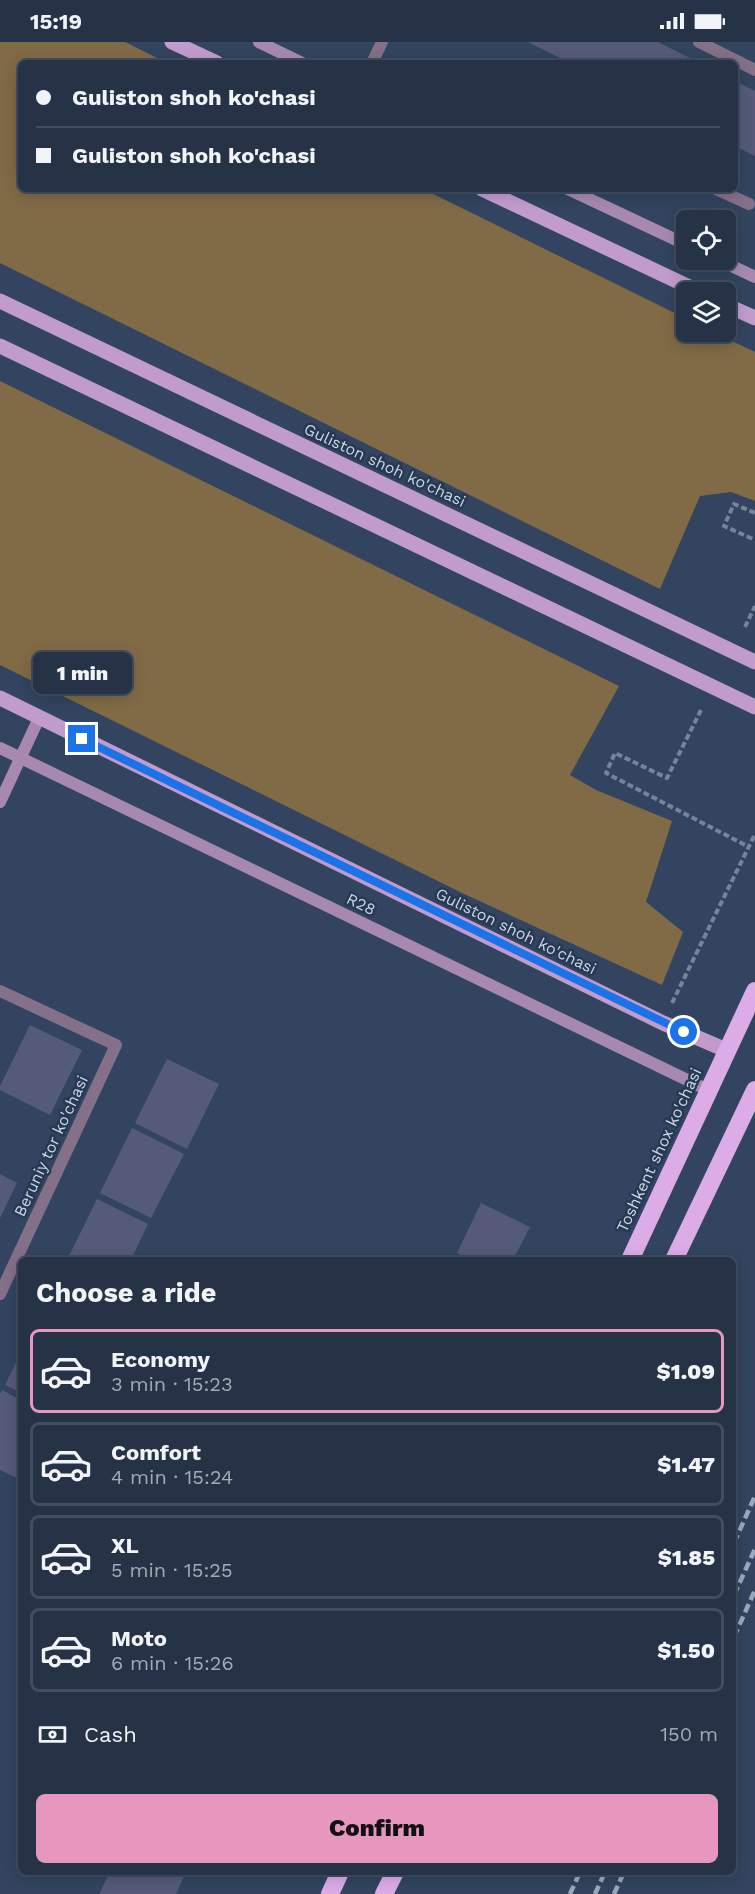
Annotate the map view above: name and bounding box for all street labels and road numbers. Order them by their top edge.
street label: Guliston shoh ko'chasi [301,419,469,511]
street label: Guliston shoh ko'chasi [433,884,599,978]
street label: R28 [343,889,379,919]
street label: Toshkent shox ko'chasi [613,1065,705,1235]
street label: Beruniy tor ko'chasi [10,1073,92,1219]

